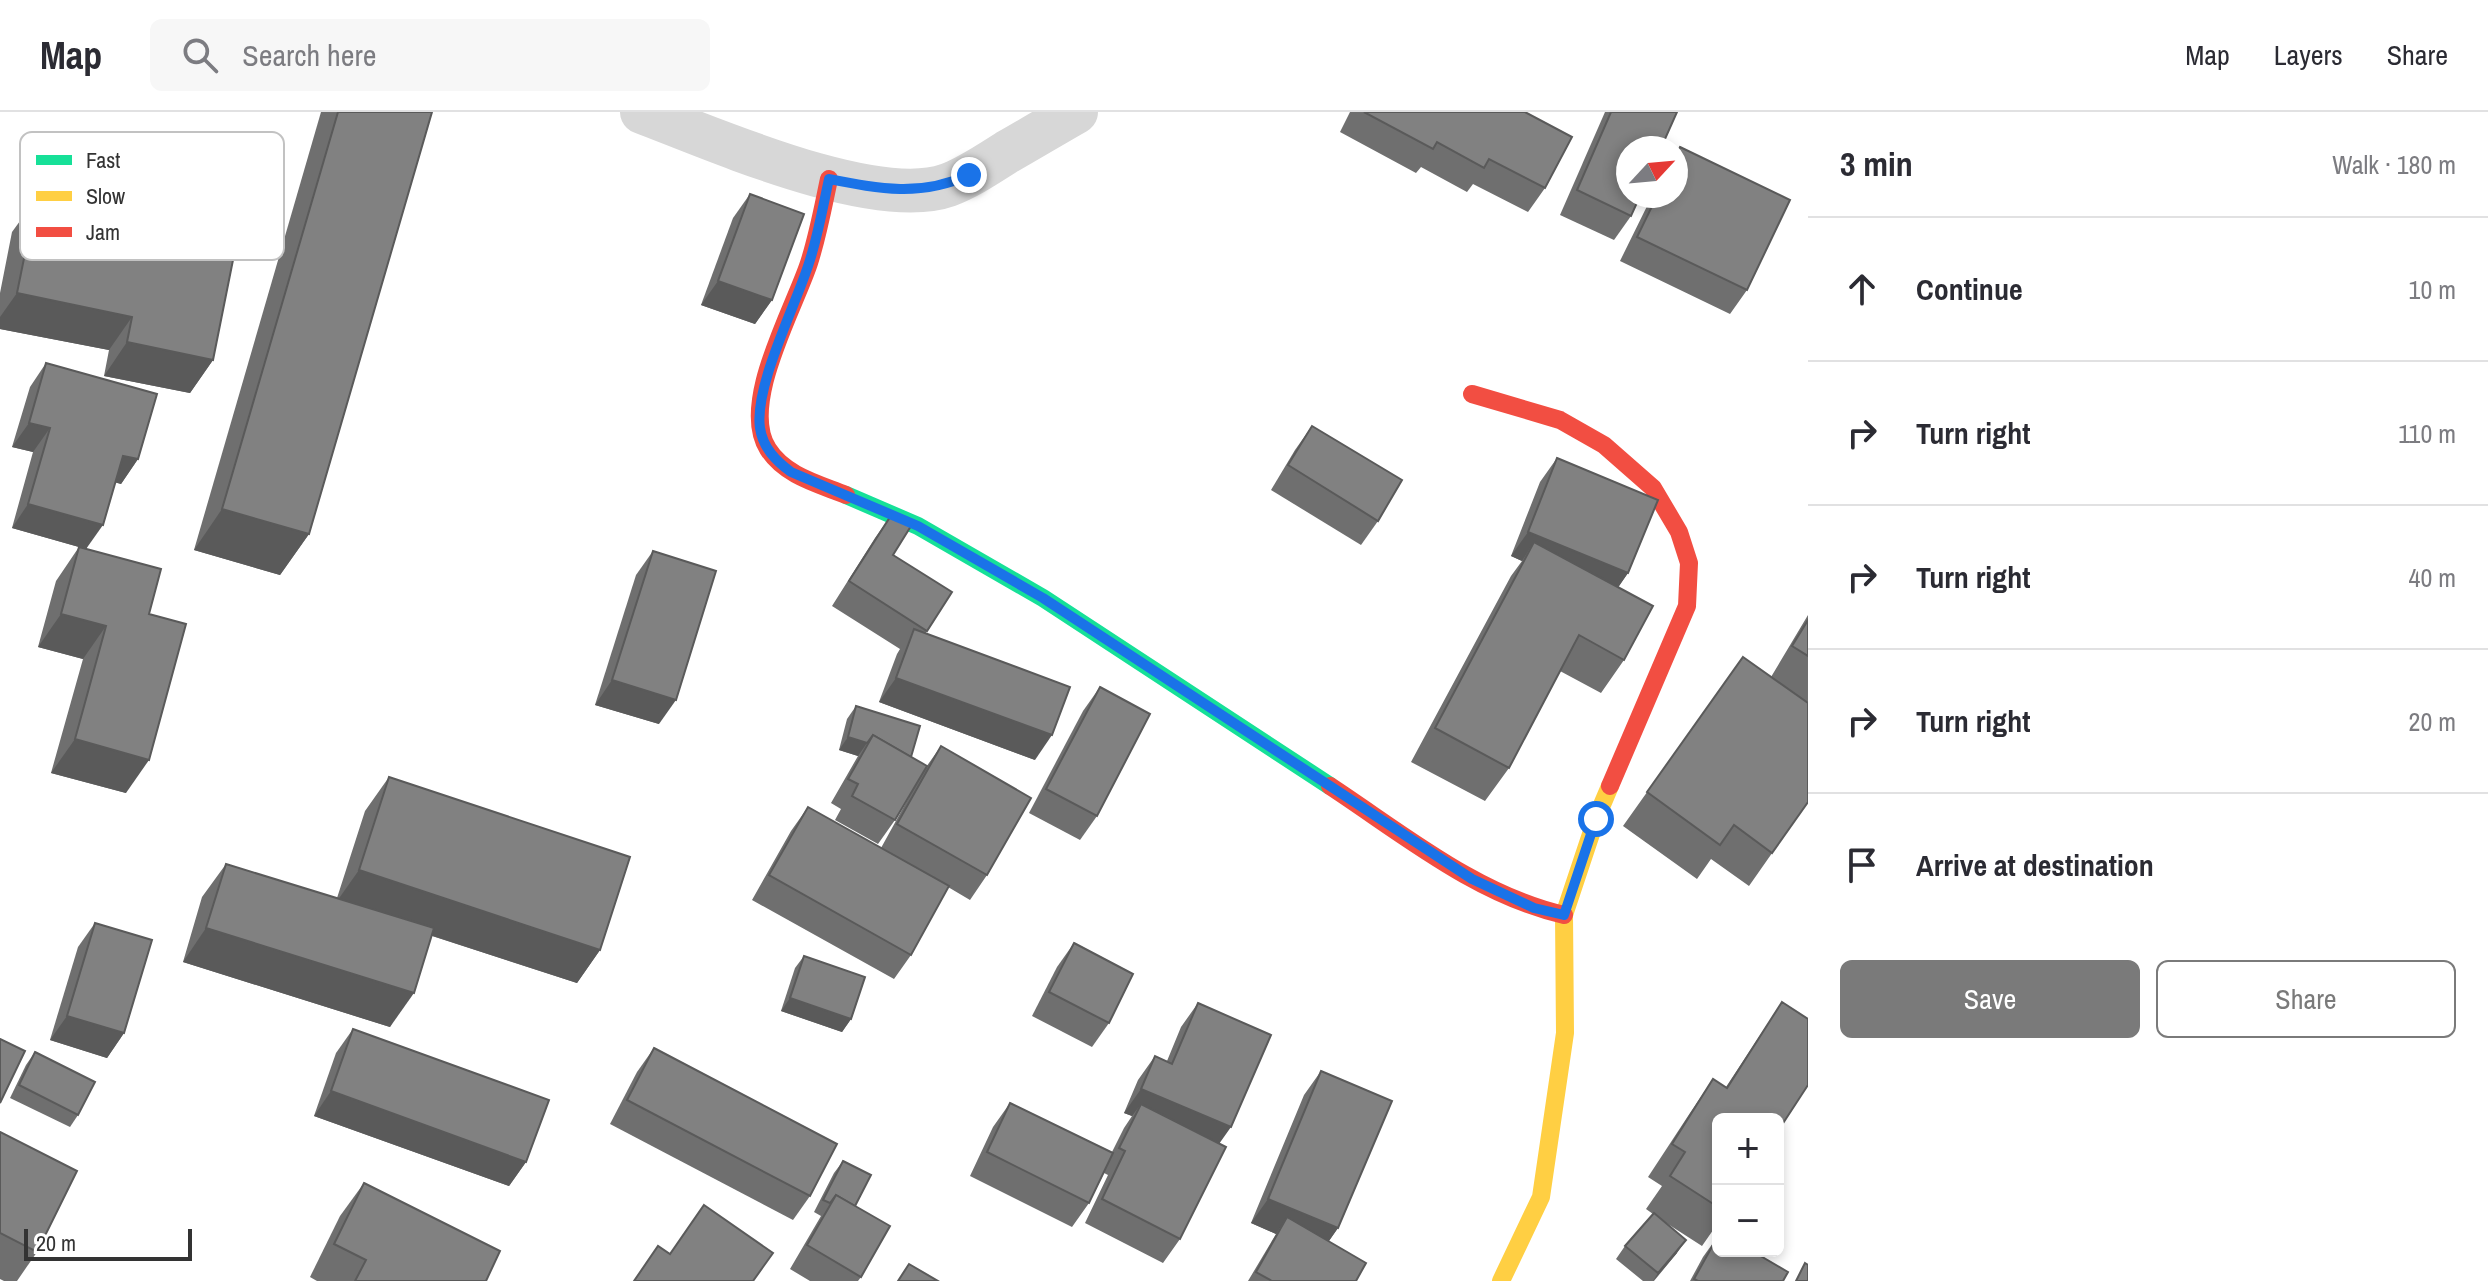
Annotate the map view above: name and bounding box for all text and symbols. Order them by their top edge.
search box [150,19,710,91]
text: Map [40,30,102,81]
icon: search [178,33,222,77]
text: Search here [242,35,376,75]
text: Map [2185,36,2230,74]
text: Layers [2274,36,2343,74]
text: Share [2387,36,2448,74]
legend [20,132,284,260]
north arrow [1616,136,1688,208]
text: 3 min [1840,141,1913,187]
text: Fast [86,145,120,175]
text: Walk · 180 m [2332,147,2456,182]
route end [951,157,987,193]
text: Slow [86,181,125,211]
text: Jam [86,217,120,247]
icon: ahead [1840,267,1884,311]
text: Continue [1916,269,2023,309]
text: 10 m [2409,272,2456,307]
icon: right [1840,411,1884,455]
text: Turn right [1916,413,2030,453]
text: 110 m [2398,416,2456,451]
icon: right [1840,555,1884,599]
text: Turn right [1916,557,2030,597]
text: 40 m [2409,560,2456,595]
icon: right [1840,699,1884,743]
text: Turn right [1916,701,2030,741]
text: 20 m [2409,704,2456,739]
route start [1578,801,1614,837]
icon: arrive [1840,843,1884,887]
text: Arrive at destination [1916,845,2154,885]
button: Save [1840,960,2140,1038]
button: Share [2156,960,2456,1038]
map controls [1712,1113,1784,1257]
button: + [1712,1113,1784,1185]
button: − [1712,1185,1784,1257]
scale bar [24,1225,192,1261]
text: 20 m [36,1228,76,1258]

